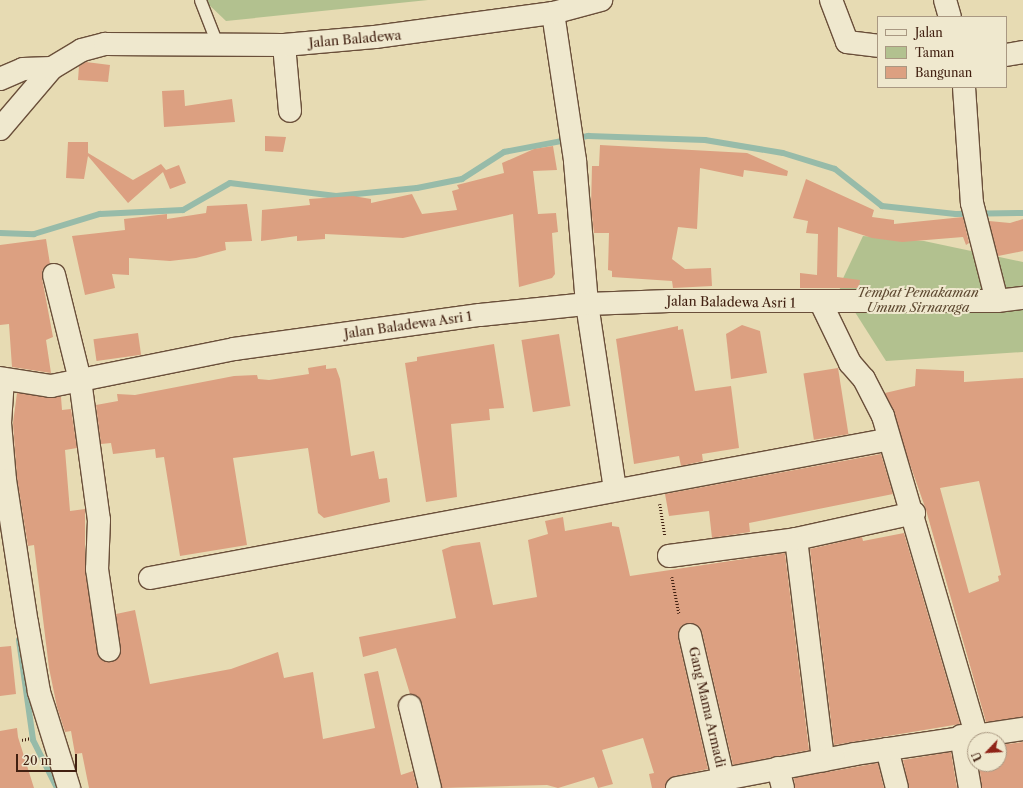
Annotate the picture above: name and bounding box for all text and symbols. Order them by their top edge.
legend [877,16,1007,88]
text: Jalan [915,25,943,40]
street label: Jalan Baladewa [308,27,402,51]
text: Taman [915,45,954,60]
text: Bangunan [915,65,972,80]
park label: Tempat Pemakaman Umum Sirnaraga [857,285,979,316]
street label: Jalan Baladewa Asri 1 [666,293,796,311]
street label: Jalan Baladewa Asri 1 [343,308,473,342]
street label: Gang Mama Armadi [685,645,729,769]
north arrow [967,732,1007,772]
scale bar [18,746,79,772]
text: U [969,750,985,764]
text: 20 m [23,753,52,768]

